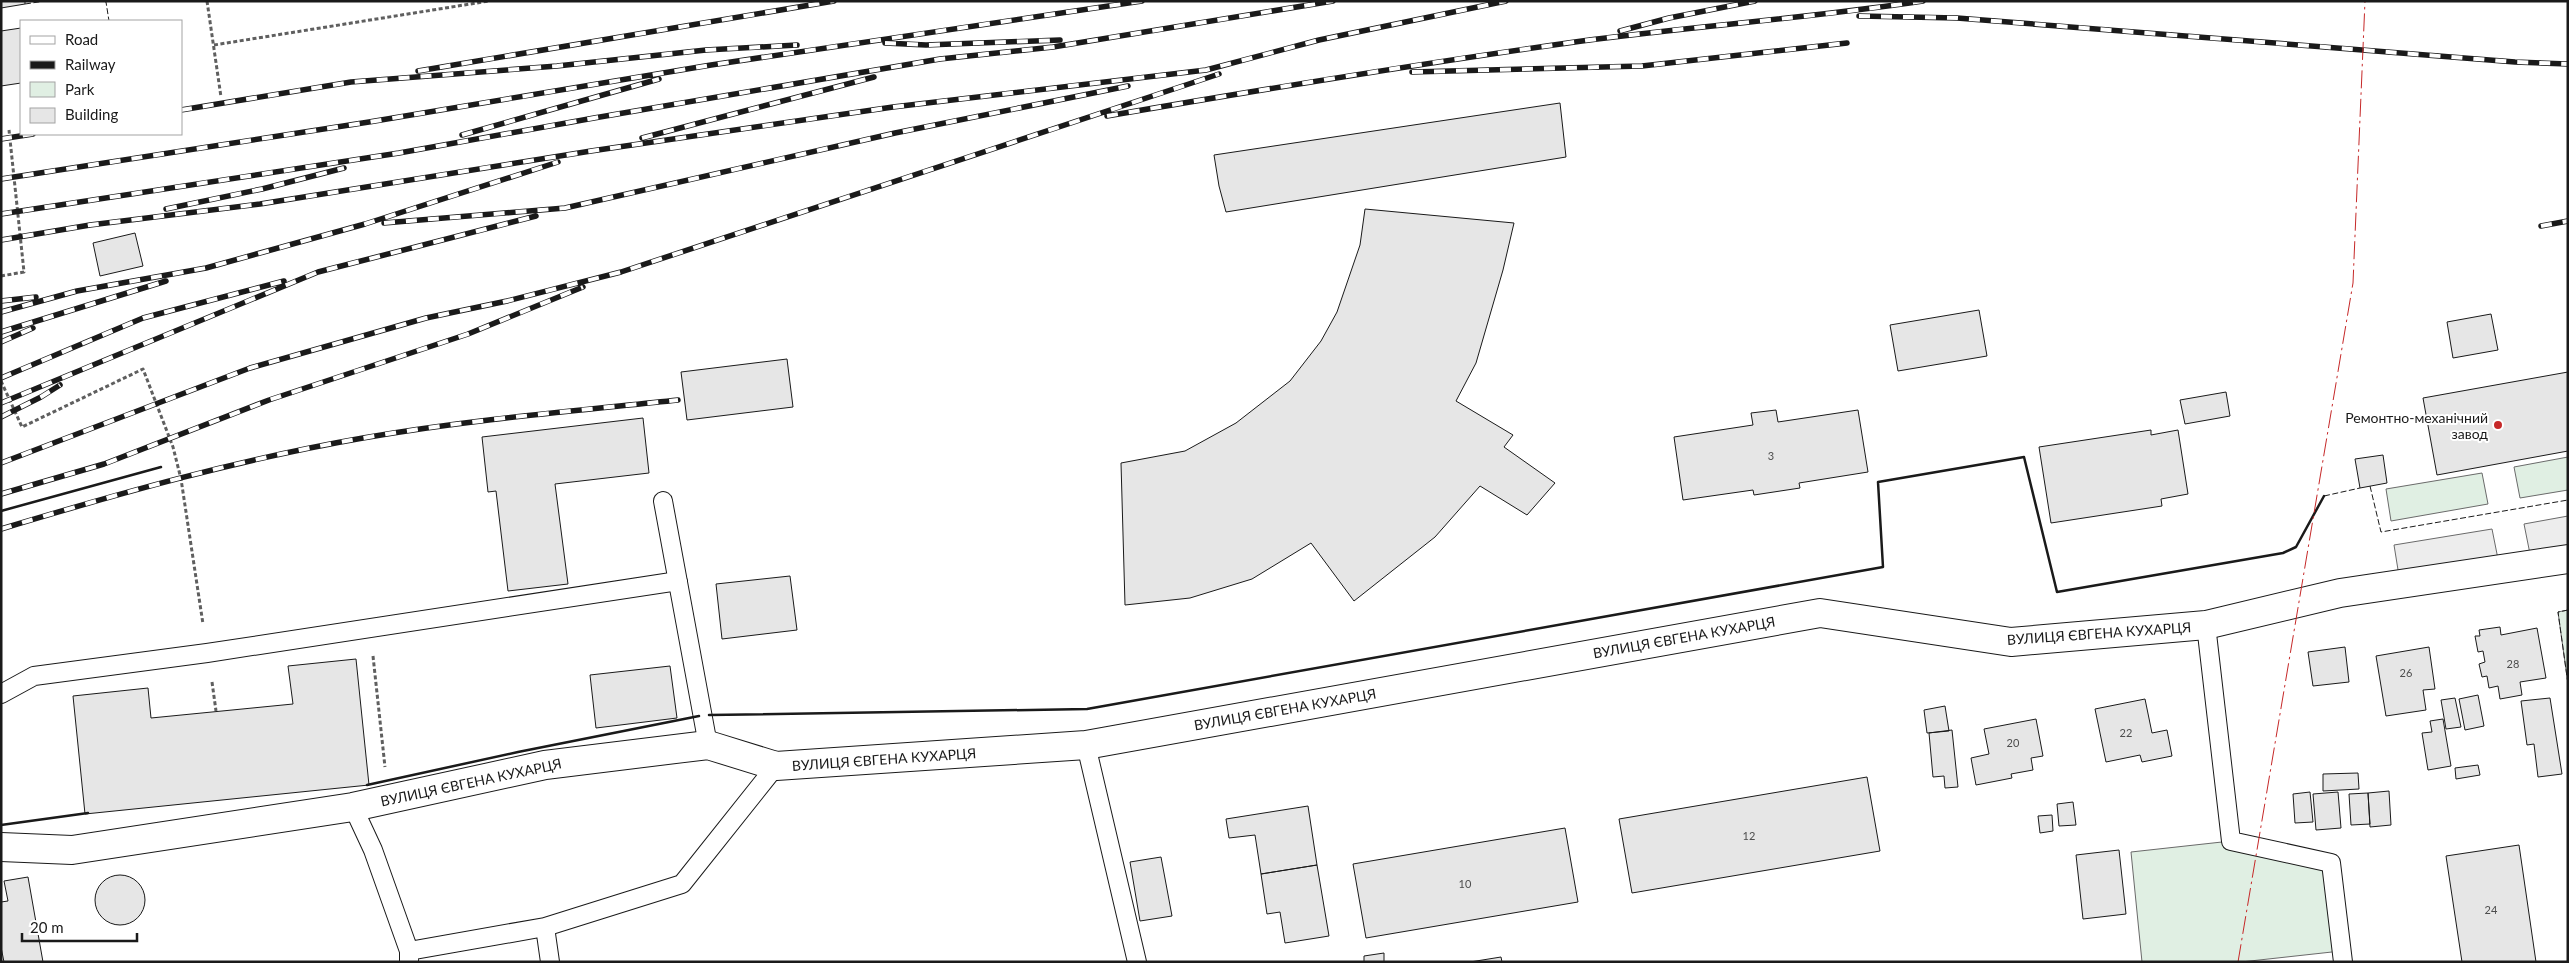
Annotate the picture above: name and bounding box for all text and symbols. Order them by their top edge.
legend [20,20,182,135]
text: Road [65,30,98,48]
text: Railway [65,55,116,73]
text: Park [65,80,95,98]
text: Building [65,105,118,123]
place label: Ремонтно-механічний завод [2345,409,2488,442]
marker: Ремонтно-механічний завод [2492,419,2504,431]
house number: 3 [1768,449,1774,462]
street label: ВУЛИЦЯ ЄВГЕНА КУХАРЦЯ [1592,613,1776,661]
street label: ВУЛИЦЯ ЄВГЕНА КУХАРЦЯ [2006,618,2192,648]
house number: 28 [2507,657,2519,670]
house number: 26 [2400,666,2412,679]
street label: ВУЛИЦЯ ЄВГЕНА КУХАРЦЯ [1193,685,1377,733]
house number: 22 [2120,726,2132,739]
house number: 20 [2007,736,2020,749]
street label: ВУЛИЦЯ ЄВГЕНА КУХАРЦЯ [791,744,977,774]
street label: ВУЛИЦЯ ЄВГЕНА КУХАРЦЯ [379,754,563,810]
house number: 12 [1743,829,1755,842]
house number: 10 [1459,877,1472,890]
house number: 24 [2485,903,2498,916]
scale bar [22,910,138,942]
text: 20 m [30,918,64,936]

